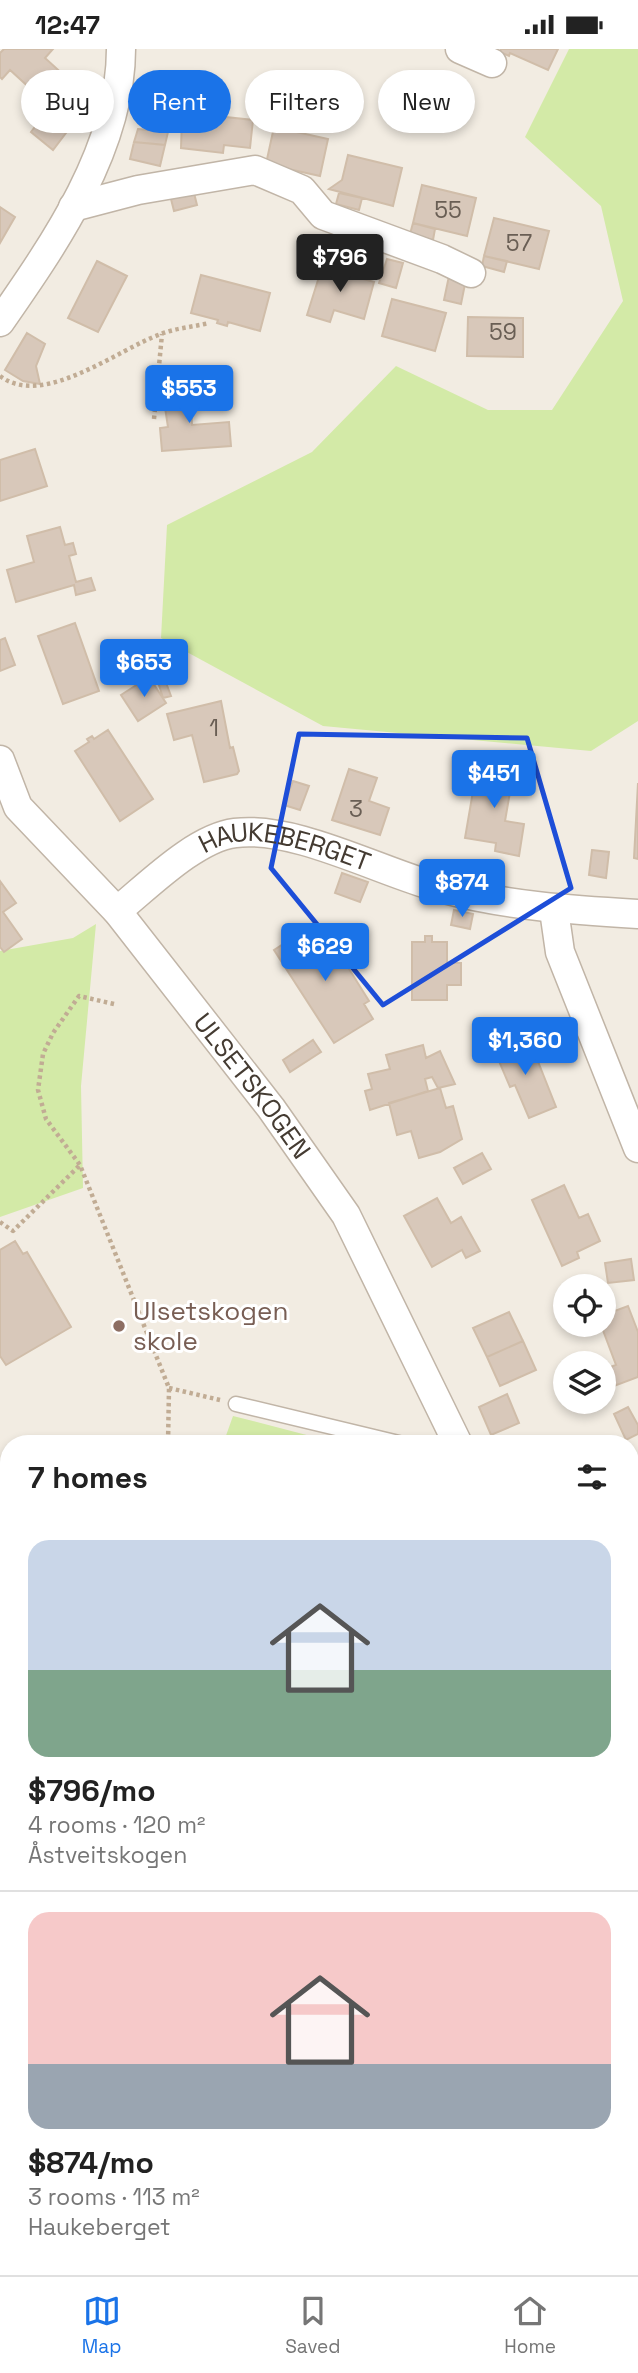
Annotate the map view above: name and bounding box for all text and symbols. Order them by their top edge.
text: 12:47 [35,8,100,42]
chip: Buy [21,70,114,133]
chip: Rent [128,70,231,133]
chip: Filters [245,70,364,133]
chip: New [378,70,475,133]
house number: 55 [434,195,462,225]
house number: 57 [506,228,532,258]
pin: $796 [299,235,381,294]
text: $796 [312,242,368,272]
house number: 59 [489,317,517,347]
pin: $553 [148,365,230,425]
text: $553 [161,373,217,403]
pin: $653 [103,639,185,699]
text: $653 [116,647,172,677]
house number: 1 [209,713,219,743]
pin: $451 [453,751,535,810]
text: $451 [468,758,520,788]
house number: 3 [349,794,363,824]
street label: HAUKEBERGET [193,815,375,879]
pin: $874 [421,859,503,919]
text: $874 [435,867,489,897]
pin: $629 [284,923,366,983]
text: $629 [297,931,353,961]
street label: ULSETSKOGEN [186,1006,318,1165]
pin: $1,360 [468,1017,582,1077]
text: $1,360 [488,1025,562,1055]
map controls [553,1274,616,1414]
button: locate [553,1274,616,1337]
place label: Ulsetskogen skole [133,1294,288,1358]
marker: Ulsetskogen skole [111,1318,127,1334]
button: layers [553,1351,616,1414]
text: 7 homes [28,1458,148,1497]
icon: filters [573,1458,611,1496]
icon: home [257,1585,383,1711]
text: $796/mo [28,1771,156,1810]
text: 4 rooms · 120 m² [28,1810,205,1840]
text: Åstveitskogen [28,1840,187,1870]
icon: home [257,1957,383,2083]
text: $874/mo [28,2143,154,2182]
text: 3 rooms · 113 m² [28,2182,200,2212]
text: Haukeberget [28,2212,171,2242]
tab: Map [82,2292,121,2359]
tab: Saved [285,2292,341,2359]
tab: Home [504,2292,556,2359]

